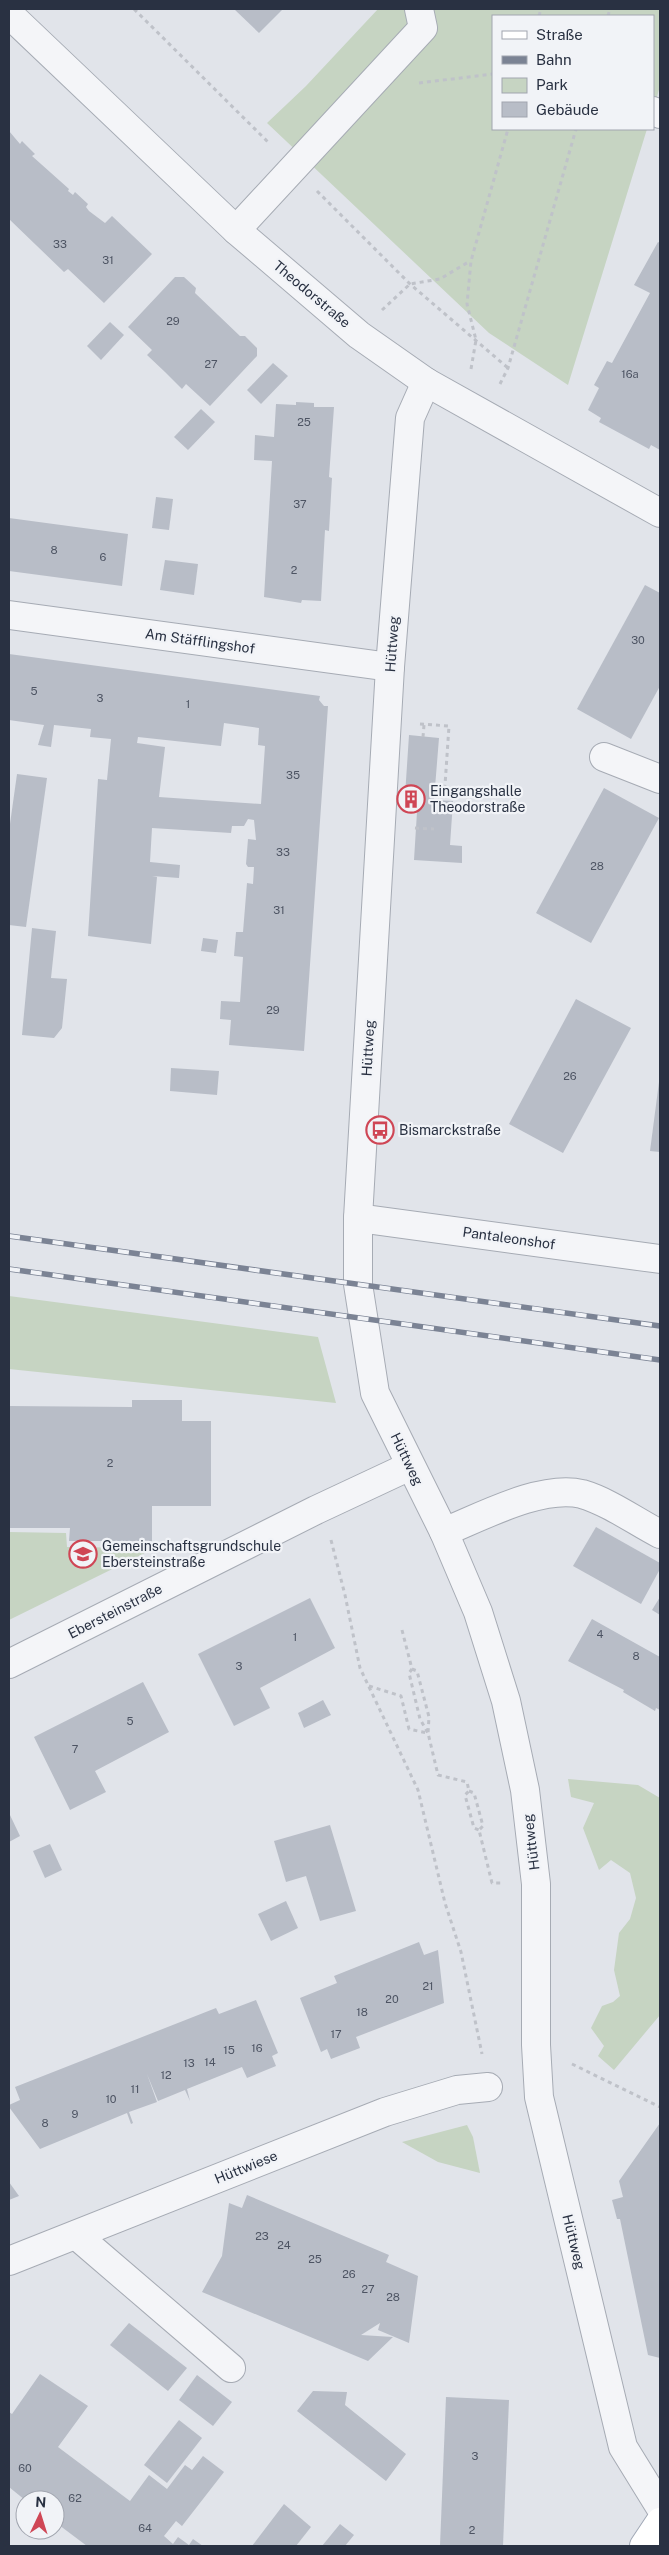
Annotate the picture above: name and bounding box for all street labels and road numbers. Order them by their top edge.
street label: Theodorstraße [270,257,354,331]
street label: Hüttweg [382,615,402,673]
street label: Am Stäfflingshof [144,625,256,657]
street label: Hüttweg [359,1019,377,1077]
street label: Pantaleonshof [462,1224,557,1252]
street label: Hüttweg [387,1430,427,1488]
street label: Ebersteinstraße [65,1580,165,1642]
street label: Hüttweg [520,1813,542,1871]
street label: Hüttwiese [212,2147,280,2187]
street label: Hüttweg [559,2213,589,2272]

